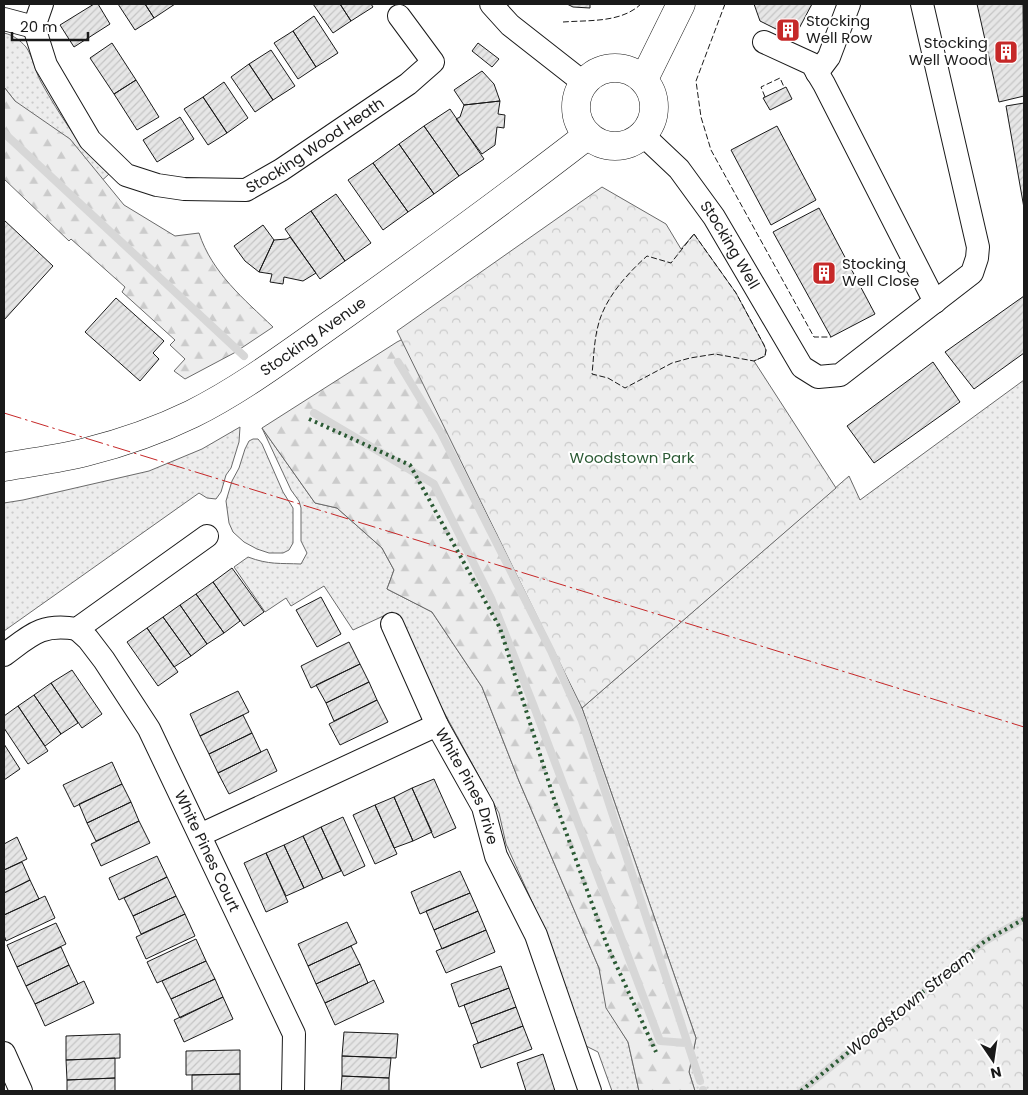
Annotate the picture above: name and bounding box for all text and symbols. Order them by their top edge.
scale bar [12,10,89,42]
place label: Stocking Well Row [806,10,873,48]
text: 20 m [20,16,58,37]
building icon: Stocking Well Row [775,17,801,43]
place label: Stocking Well Wood [909,32,988,70]
building icon: Stocking Well Wood [993,39,1019,65]
street label: Stocking Wood Heath [242,92,388,198]
street label: Stocking Well [695,196,765,293]
place label: Stocking Well Close [842,253,919,291]
building icon: Stocking Well Close [811,260,837,286]
street label: Stocking Avenue [256,292,370,381]
park label: Woodstown Park [570,447,695,468]
street label: White Pines Drive [431,724,504,847]
street label: White Pines Court [170,787,245,915]
water label: Woodstown Stream [842,944,979,1061]
north arrow [968,1035,1018,1085]
text: N [989,1062,1003,1084]

